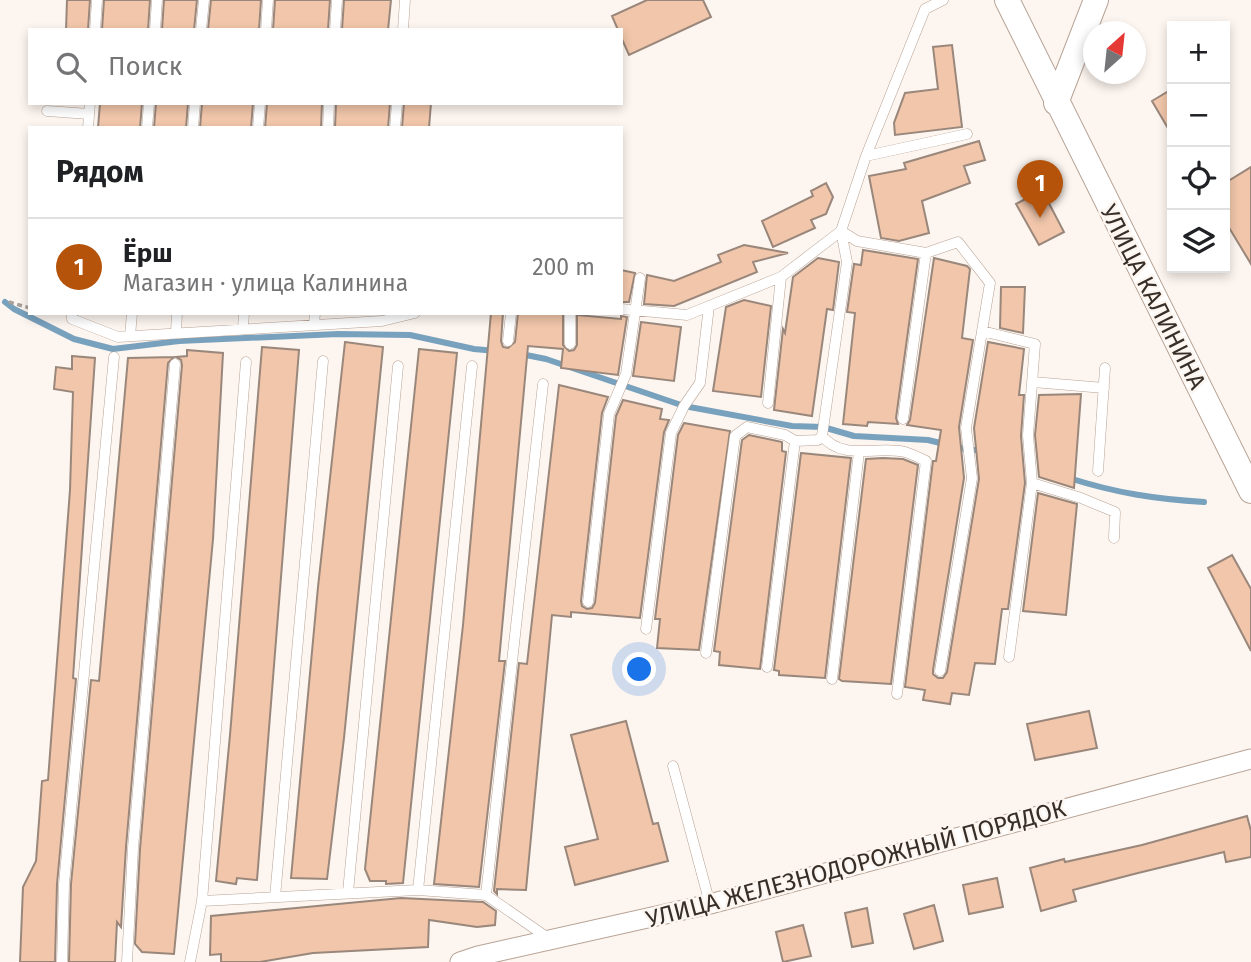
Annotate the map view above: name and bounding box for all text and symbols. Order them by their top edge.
north arrow [1083,21,1146,84]
map controls [1167,21,1230,273]
button: + [1167,21,1230,84]
search box [28,28,623,105]
icon: search [52,48,90,86]
text: Поиск [108,51,182,82]
button: − [1167,84,1230,147]
button: locate [1167,147,1230,210]
text: Рядом [56,154,144,190]
pin: 1 [1017,160,1063,218]
street label: УЛИЦА КАЛИНИНА [1094,200,1212,394]
button: layers [1167,210,1230,273]
text: Ёрш [123,238,173,269]
text: 1 [74,253,84,281]
text: 200 m [532,253,595,281]
text: Магазин · улица Калинина [123,269,408,297]
your location [622,652,656,686]
street label: УЛИЦА ЖЕЛЕЗНОДОРОЖНЫЙ ПОРЯДОК [643,794,1069,934]

